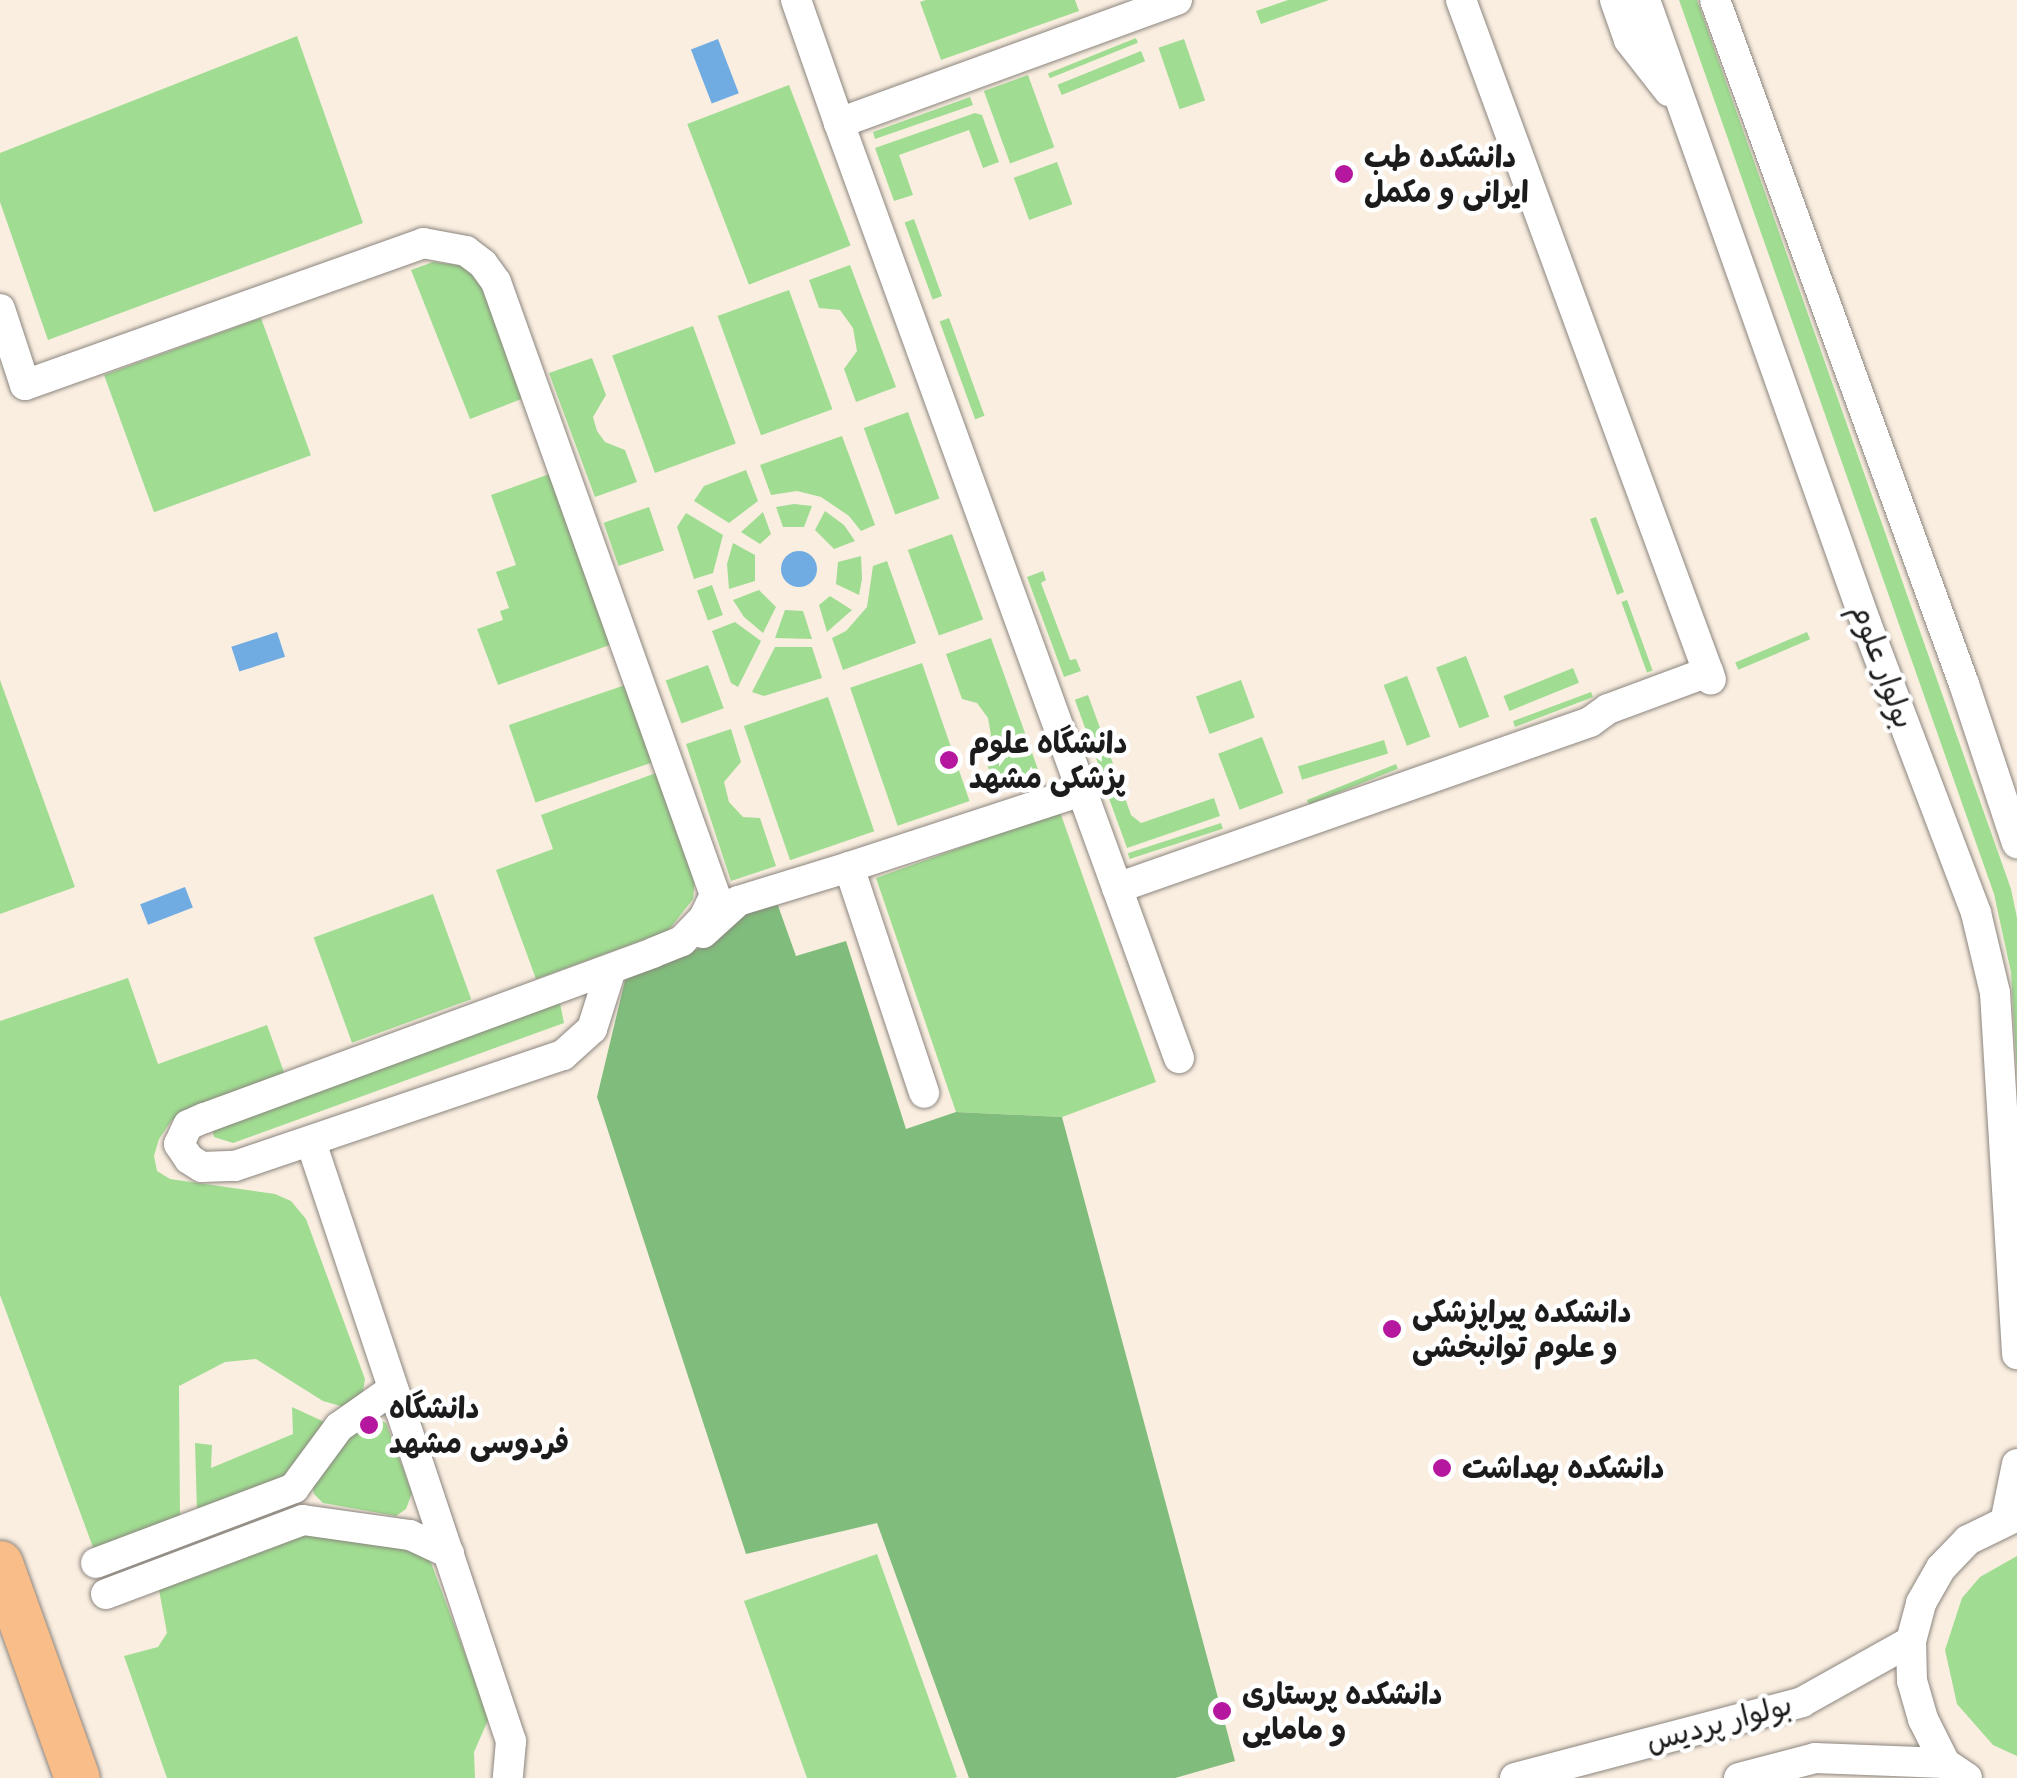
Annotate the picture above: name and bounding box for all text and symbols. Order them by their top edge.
place label: دانشکده طب ایرانی و مکمل [1364,139,1529,210]
marker: دانشکده طب ایرانی و مکمل [1333,163,1355,185]
street label: بولوار علوم [1844,599,1922,733]
place label: دانشگاه علوم پزشکی مشهد [969,725,1127,796]
marker: دانشگاه علوم پزشکی مشهد [938,749,960,771]
place label: دانشکده پیراپزشکی و علوم توانبخشی [1412,1294,1631,1364]
marker: دانشکده پیراپزشکی و علوم توانبخشی [1381,1318,1403,1340]
place label: دانشگاه فردوسی مشهد [389,1390,569,1460]
marker: دانشگاه فردوسی مشهد [358,1414,380,1436]
place label: دانشکده بهداشت [1462,1450,1664,1486]
marker: دانشکده بهداشت [1431,1457,1453,1479]
place label: دانشکده پرستاری و مامایی [1242,1676,1442,1746]
street label: بولوار پردیس [1642,1686,1796,1760]
marker: دانشکده پرستاری و مامایی [1211,1700,1233,1722]

